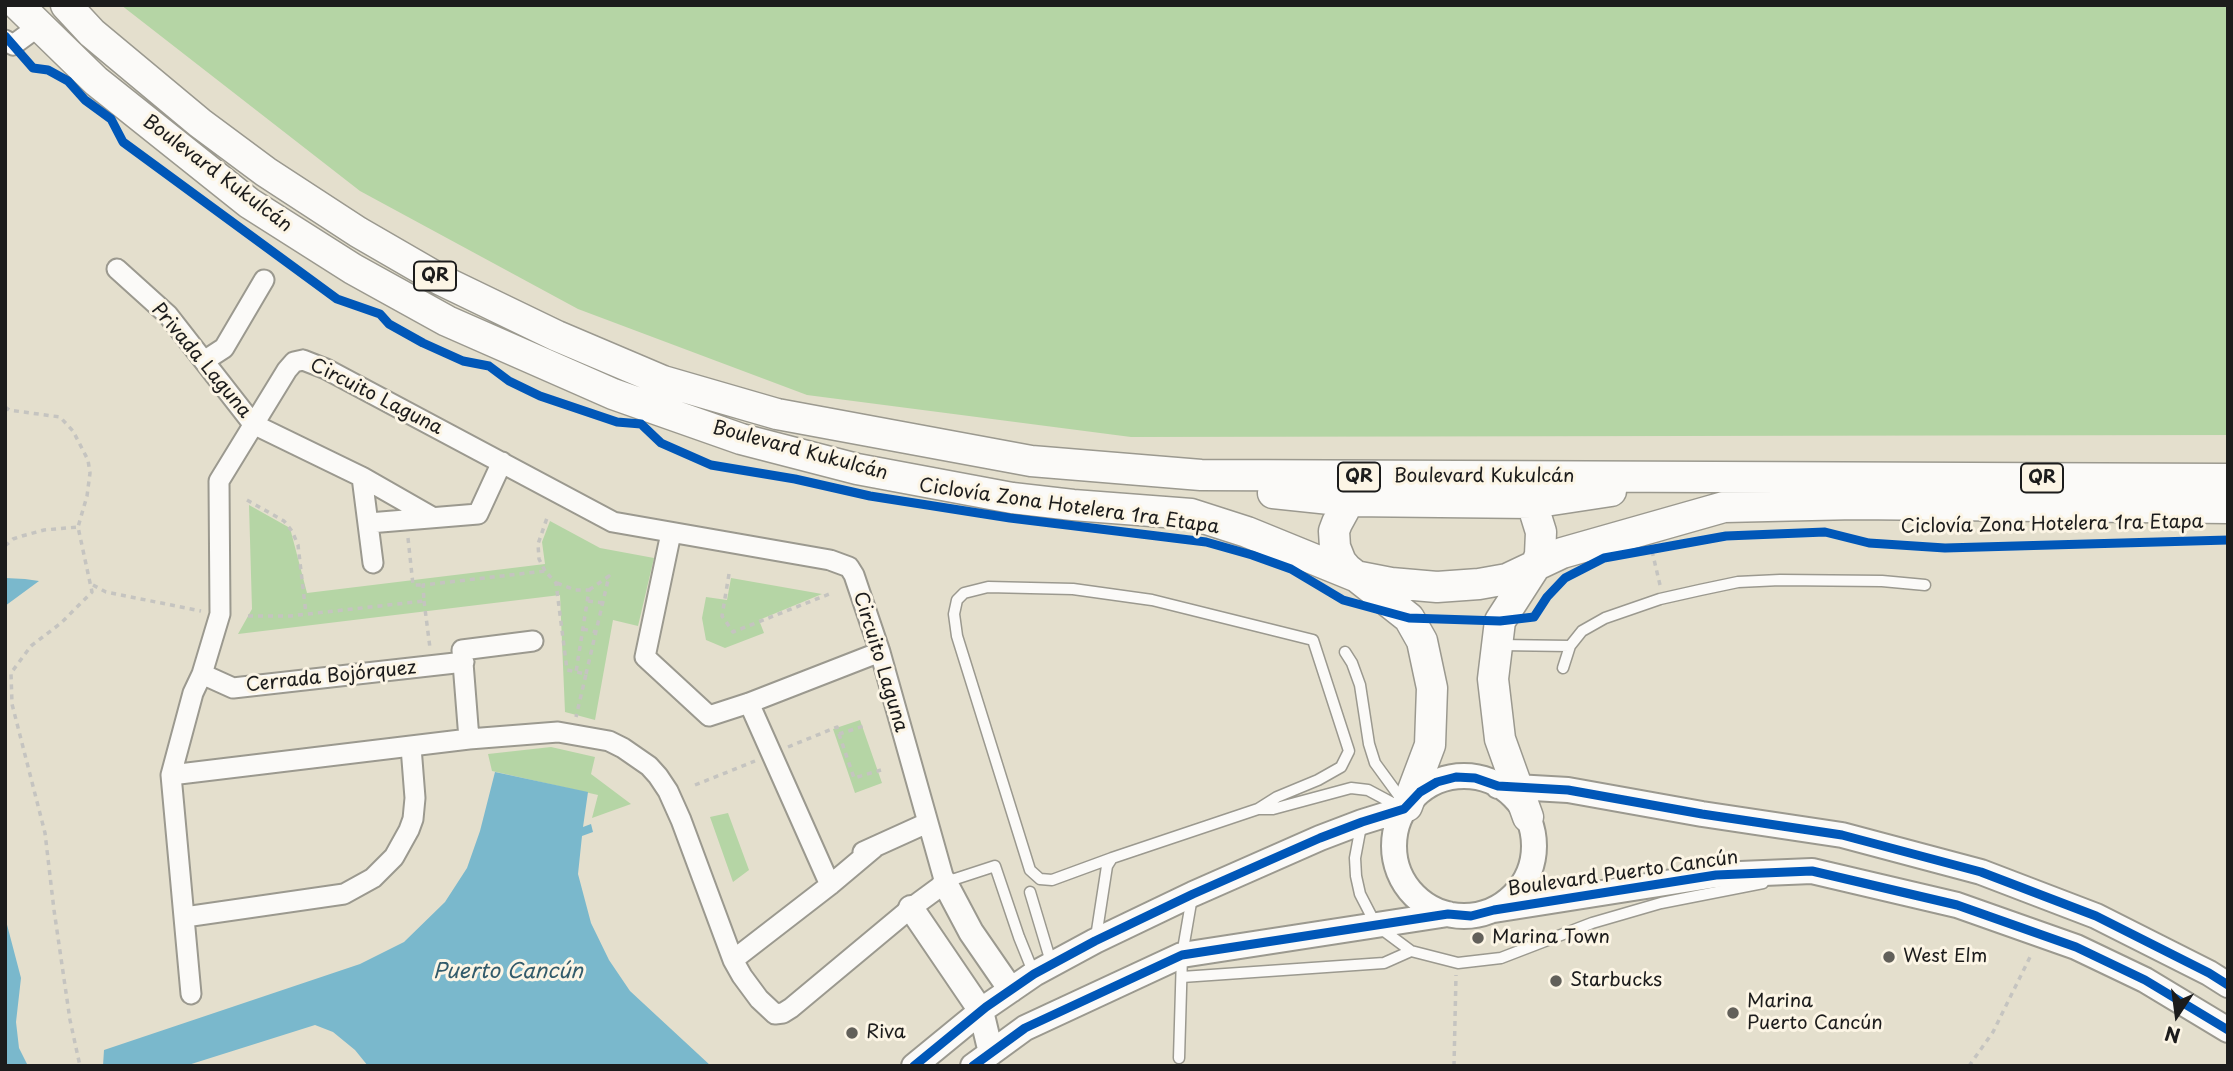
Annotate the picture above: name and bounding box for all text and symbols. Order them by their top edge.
street label: Boulevard Kukulcán [138,111,296,237]
road number: QR [414,262,456,290]
street label: Privada Laguna [146,299,256,423]
street label: Circuito Laguna [306,354,446,440]
street label: Boulevard Kukulcán [710,417,890,485]
road number: QR [1338,462,1380,491]
road number: QR [2021,464,2063,492]
street label: Boulevard Kukulcán [1394,466,1574,488]
street label: Ciclovía Zona Hotelera 1ra Etapa [917,475,1221,539]
street label: Ciclovía Zona Hotelera 1ra Etapa [1900,511,2204,539]
street label: Circuito Laguna [848,589,912,735]
street label: Cerrada Bojórquez [245,657,417,697]
street label: Boulevard Puerto Cancún [1506,847,1740,901]
place label: Marina Town [1492,927,1610,949]
marker: Marina Town [1470,930,1486,946]
place label: West Elm [1903,946,1987,968]
marker: West Elm [1881,949,1897,965]
water label: Puerto Cancún [433,959,583,985]
place label: Starbucks [1570,970,1662,992]
marker: Starbucks [1548,973,1564,989]
north arrow [2142,980,2212,1050]
place label: Marina Puerto Cancún [1747,991,1883,1035]
marker: Marina Puerto Cancún [1725,1005,1741,1021]
text: N [2162,1020,2183,1051]
place label: Riva [866,1022,906,1044]
marker: Riva [844,1025,860,1041]

